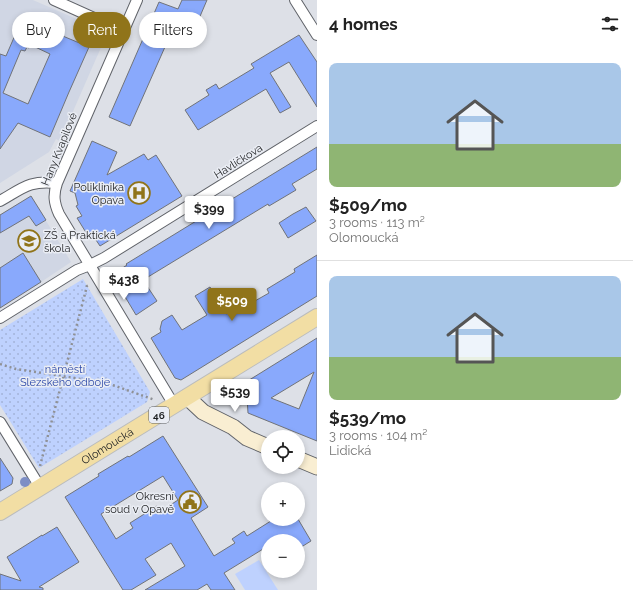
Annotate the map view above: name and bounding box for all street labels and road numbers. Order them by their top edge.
street label: Hany Kvapilové [39,110,80,188]
street label: Havlíčkova [212,141,265,181]
road number: 46 [149,407,169,423]
street label: Olomoucká [79,425,136,467]

